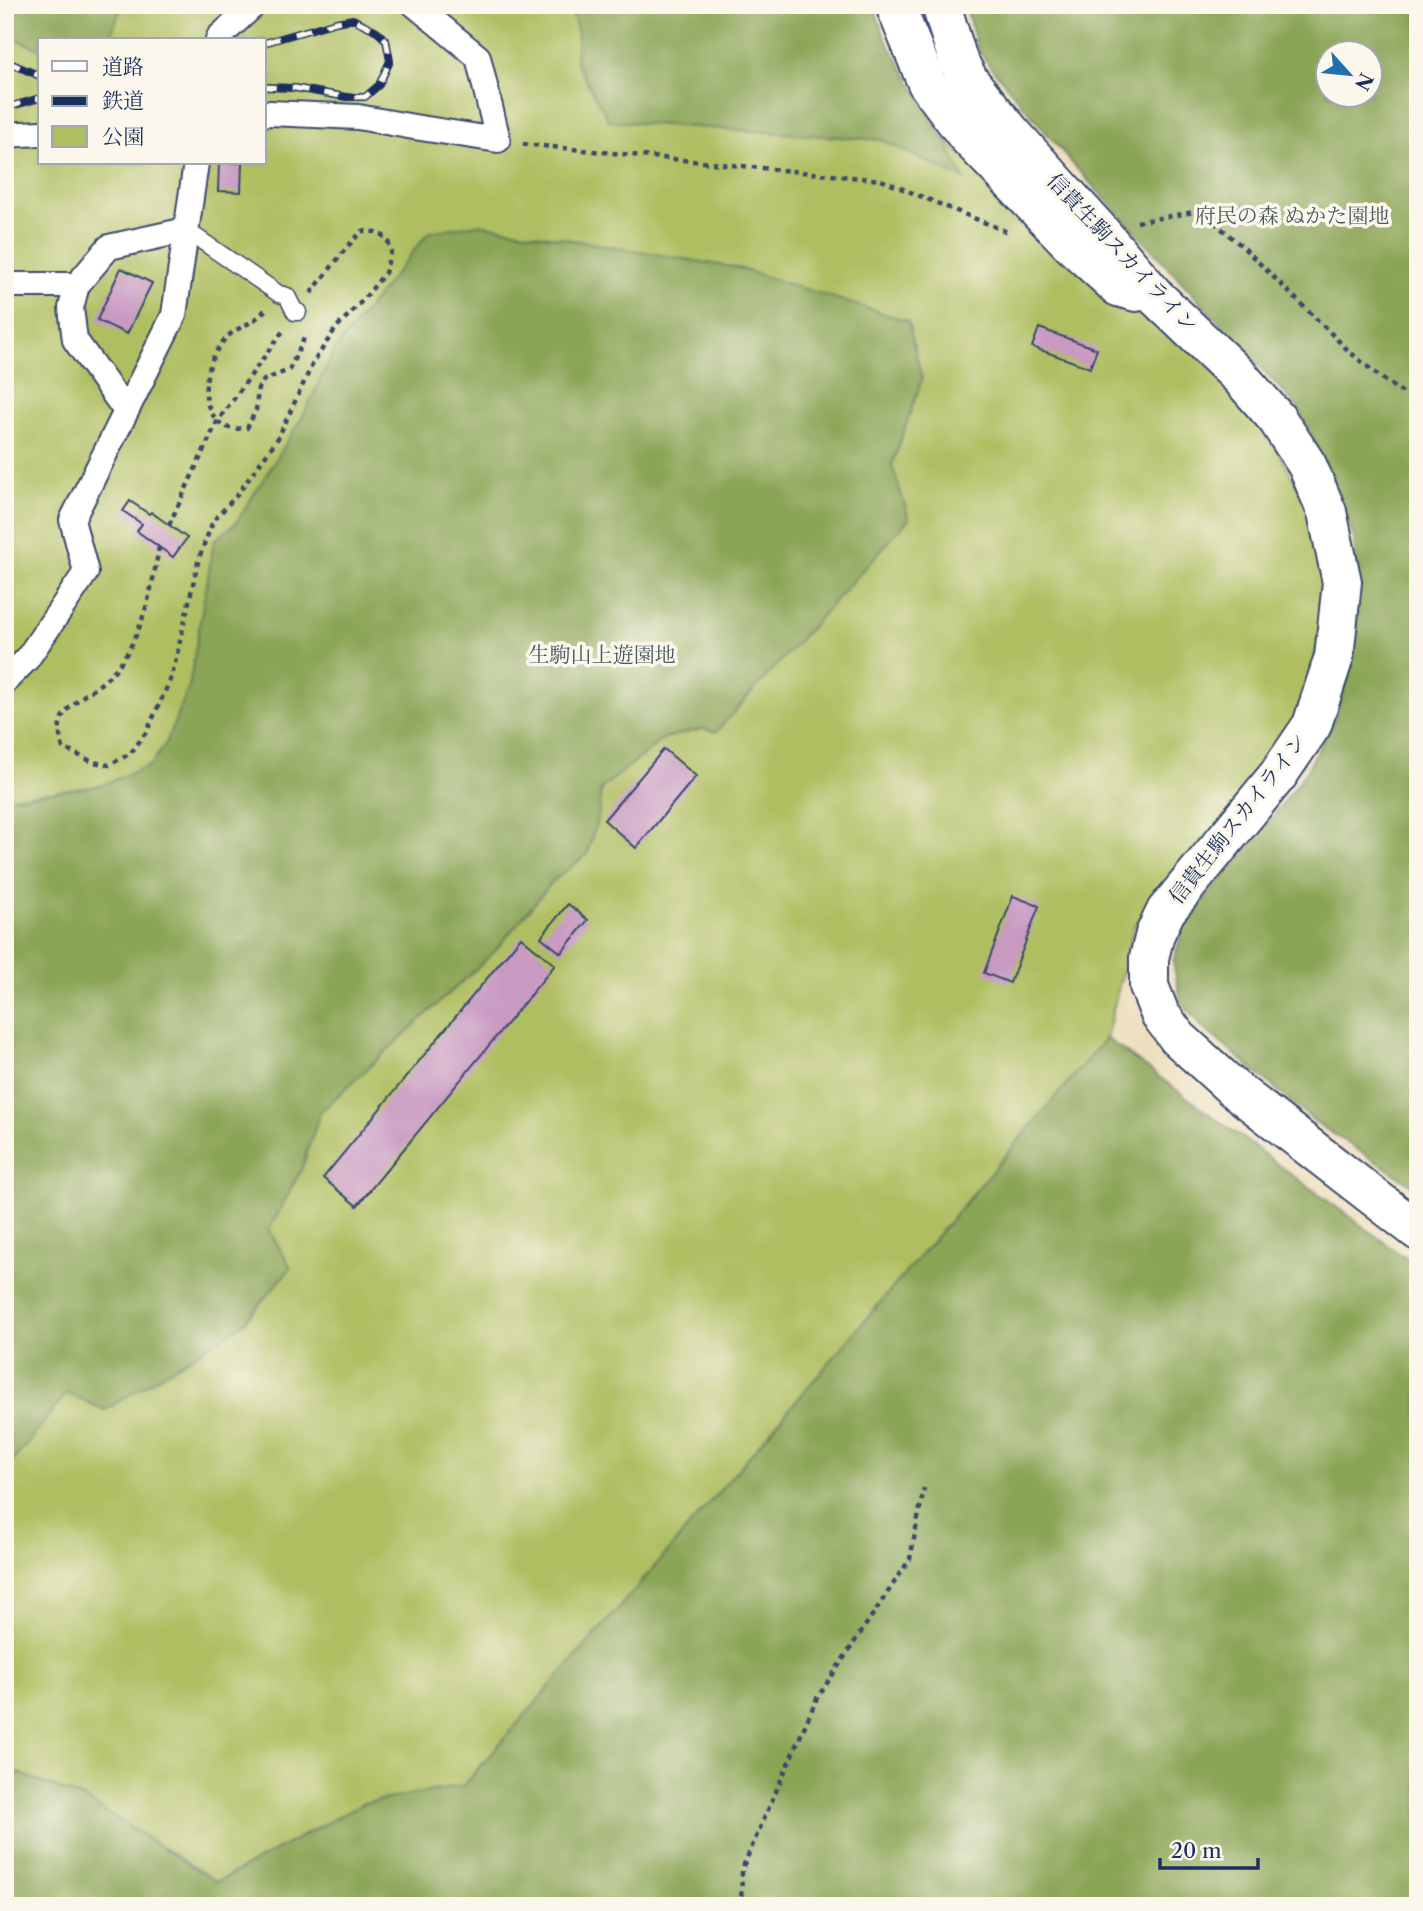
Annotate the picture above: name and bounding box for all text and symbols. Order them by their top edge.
legend [38,38,266,164]
north arrow [1314,38,1384,108]
text: 道路 [102,54,144,79]
text: N [1350,69,1378,94]
text: 鉄道 [102,88,144,113]
text: 公園 [102,124,144,149]
street label: 信貴生駒スカイライン [1042,168,1203,338]
park label: 府民の森 ぬかた園地 [1195,203,1389,228]
park label: 生駒山上遊園地 [529,642,676,667]
street label: 信貴生駒スカイライン [1163,729,1312,909]
scale bar [1160,1827,1258,1871]
text: 20 m [1171,1838,1222,1863]

